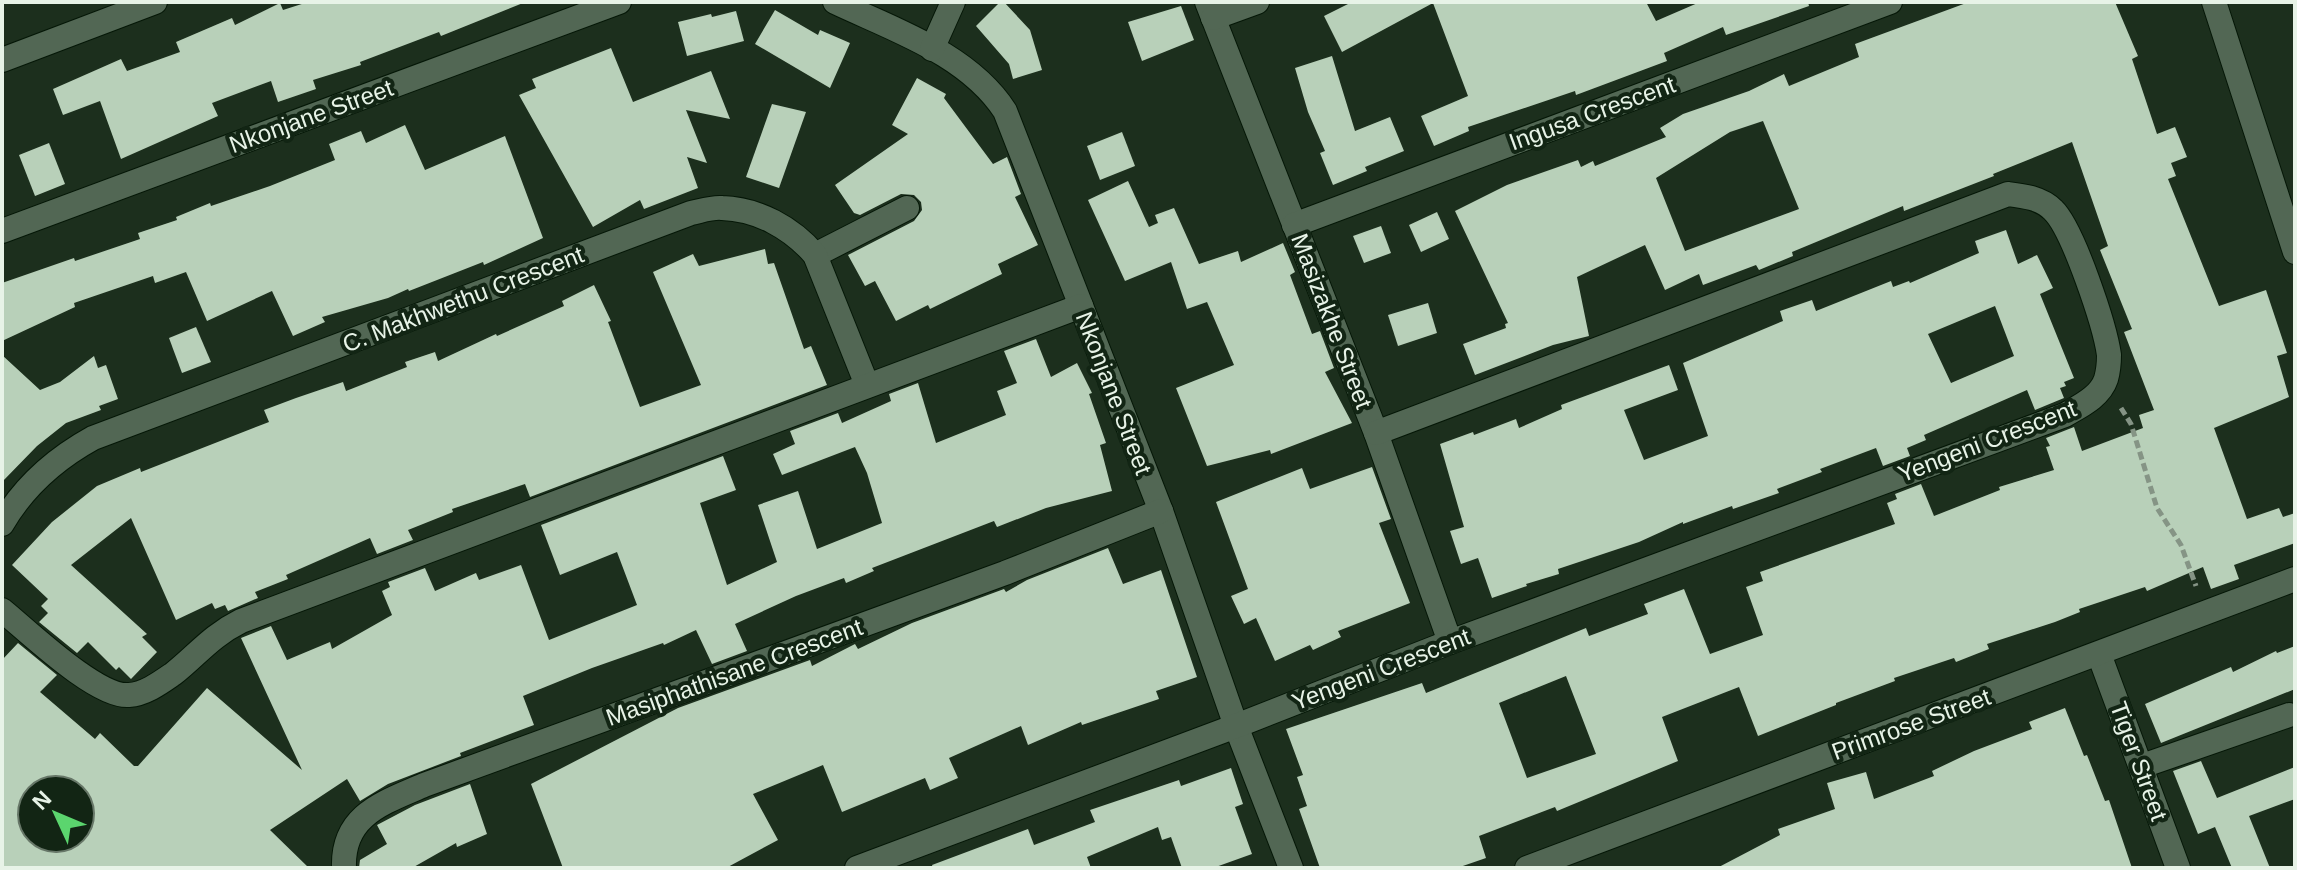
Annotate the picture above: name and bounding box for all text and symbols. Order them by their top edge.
street label: Ingusa Crescent [1505,70,1679,156]
street label: Nkonjane Street [226,74,397,158]
street label: Masizakhe Street [1286,230,1378,413]
street label: C. Makhwethu Crescent [339,240,588,357]
street label: Nkonjane Street [1071,308,1158,478]
street label: Yengeni Crescent [1894,394,2080,487]
street label: Masiphathisane Crescent [602,613,866,731]
street label: Yengeni Crescent [1288,622,1474,715]
street label: Primrose Street [1828,683,1994,765]
street label: Tiger Street [2105,698,2173,824]
north arrow [16,774,96,854]
text: N [27,786,56,815]

